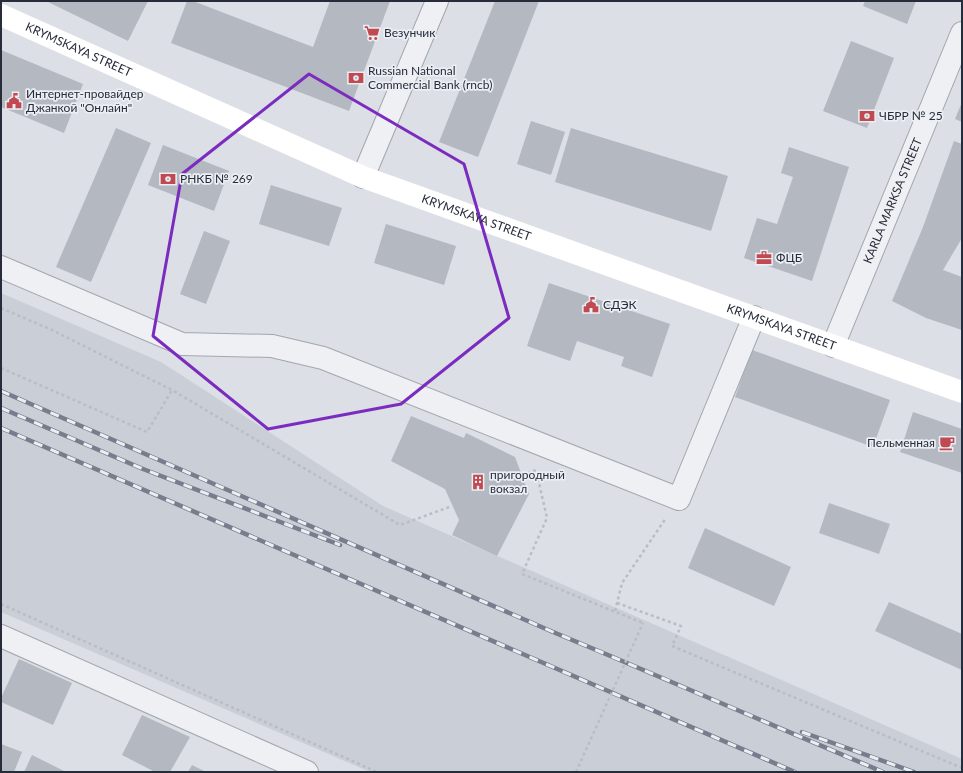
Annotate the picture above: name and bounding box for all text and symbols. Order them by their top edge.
street label: KRYMSKAYA STREET [23,19,134,80]
supermarket icon: Везунчик [363,24,381,42]
place label: Везунчик [384,25,436,40]
place label: Russian National Commercial Bank (rncb) [368,63,492,92]
bank icon: Russian National Commercial Bank (rncb) [347,69,365,87]
place label: Интернет-провайдер Джанкой "Онлайн" [26,86,144,115]
public building icon: Интернет-провайдер Джанкой "Онлайн" [5,92,23,110]
bank icon: ЧБРР № 25 [858,107,876,125]
place label: ЧБРР № 25 [879,108,943,123]
street label: KARLA MARKSA STREET [860,136,925,266]
bank icon: РНКБ № 269 [159,170,177,188]
place label: РНКБ № 269 [180,171,253,186]
street label: KRYMSKAYA STREET [420,191,533,244]
office icon: ФЦБ [755,249,773,267]
place label: ФЦБ [776,250,802,265]
public building icon: СДЭК [582,296,600,314]
place label: СДЭК [603,297,637,312]
street label: KRYMSKAYA STREET [725,300,838,353]
cafe icon: Пельменная [938,434,956,452]
place label: Пельменная [867,435,935,450]
place label: пригородный вокзал [490,467,565,496]
building icon: пригородный вокзал [469,473,487,491]

